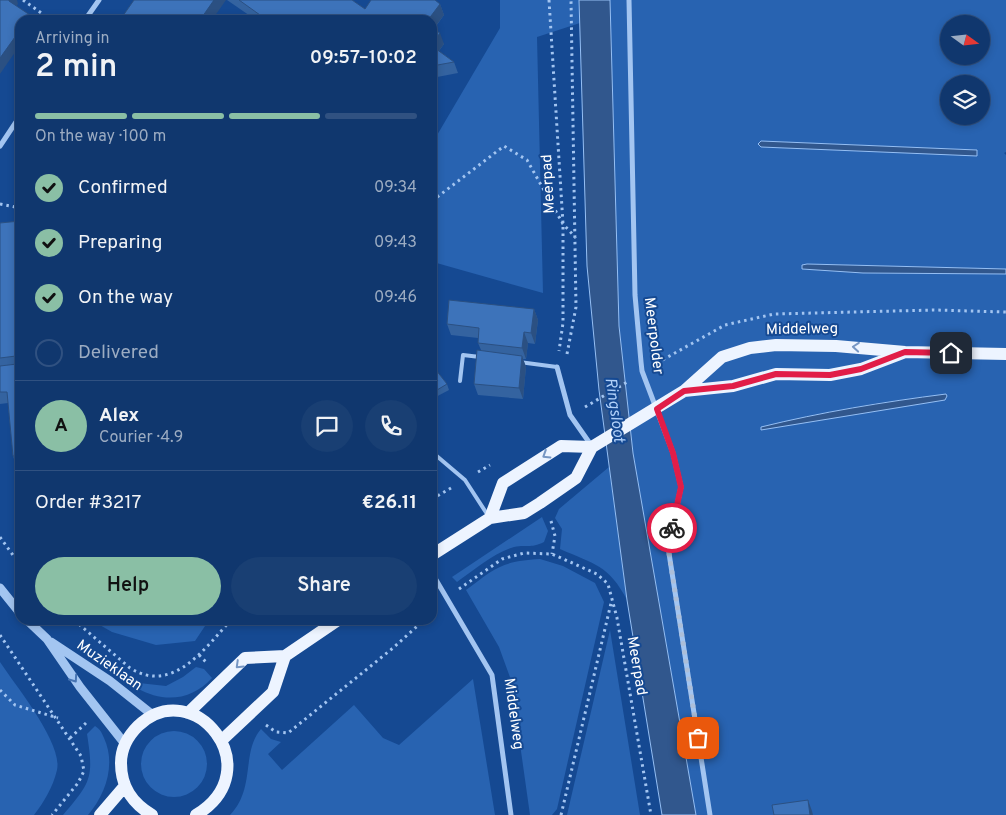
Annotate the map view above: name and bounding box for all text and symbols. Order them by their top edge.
north arrow [940,15,990,65]
map controls [940,15,990,125]
text: Arriving in [35,29,110,49]
text: 09:57–10:02 [310,46,417,70]
text: 2 min [35,48,117,88]
button: layers [940,75,990,125]
text: On the way · 100 m [35,127,166,147]
street label: Meerpad [538,154,560,214]
icon: check [35,174,63,202]
text: Confirmed [78,176,168,200]
text: 09:34 [374,178,417,198]
icon: check [35,229,63,257]
text: Preparing [78,231,162,255]
text: 09:43 [374,233,417,253]
icon: check [35,284,63,312]
text: On the way [78,286,173,310]
text: 09:46 [374,288,417,308]
street label: Meerpolder [639,296,667,376]
street label: Middelweg [766,320,838,340]
pin [930,332,972,374]
icon: home [937,339,965,367]
text: Delivered [78,341,159,365]
one-way arrow [852,342,860,353]
water label: Ringsloot [600,376,629,445]
button: chat [301,400,353,452]
button: phone [365,400,417,452]
text: Alex [99,404,139,428]
text: A [54,414,68,438]
text: Courier · 4.9 [99,428,183,448]
one-way arrow [543,449,552,459]
text: Order #3217 [35,491,141,515]
text: €26.11 [362,491,417,515]
courier [647,503,697,553]
icon: bike [658,514,686,542]
button: Help [35,557,221,615]
button: Share [231,557,417,615]
street label: Meerpad [621,635,651,697]
street label: Muzieklaan [72,636,146,696]
one-way arrow [235,659,244,668]
one-way arrow [68,674,77,683]
street label: Middelweg [499,677,527,751]
pin [677,717,719,759]
icon: bag [684,724,712,752]

